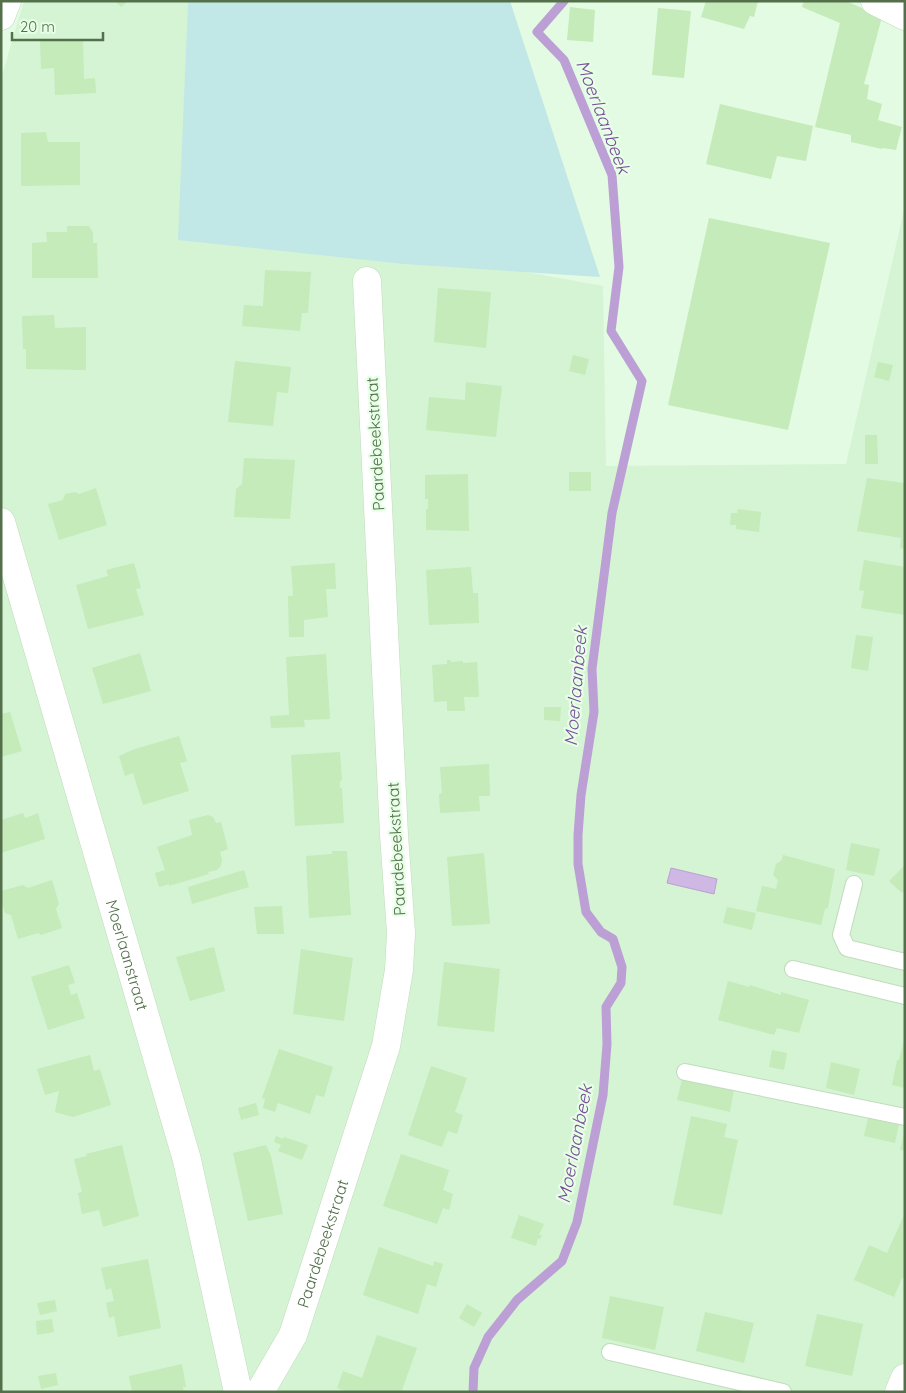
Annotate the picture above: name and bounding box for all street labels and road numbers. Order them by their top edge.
street label: Paardebeekstraat [362,377,388,511]
street label: Paardebeekstraat [383,782,409,916]
street label: Moerlaanstraat [102,897,153,1013]
street label: Paardebeekstraat [292,1177,352,1310]

